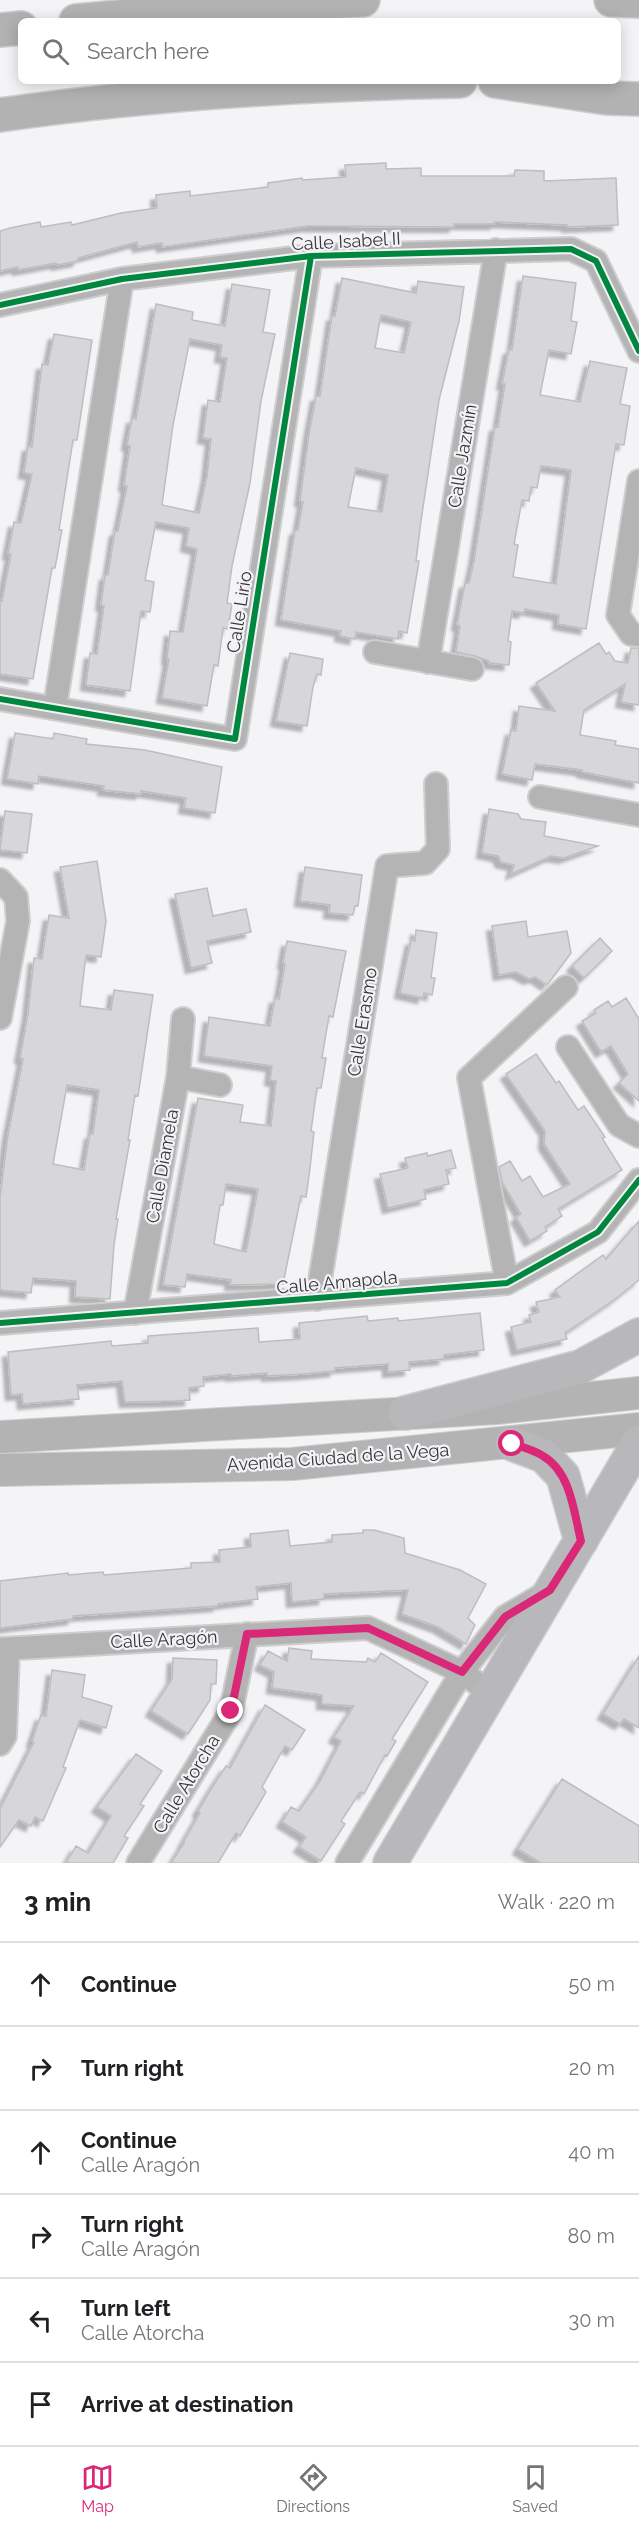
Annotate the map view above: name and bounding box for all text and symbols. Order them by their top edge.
search box [18,18,621,84]
icon: search [39,35,72,68]
text: Search here [87,38,209,64]
street label: Calle Isabel II [291,228,401,254]
street label: Calle Jazmín [443,403,481,509]
street label: Calle Lirio [222,569,256,654]
street label: Calle Erasmo [343,966,381,1078]
street label: Calle Diamela [142,1107,182,1225]
street label: Calle Amapola [276,1266,398,1298]
route start [498,1430,524,1456]
street label: Avenida Ciudad de la Vega [226,1439,450,1475]
street label: Calle Aragón [110,1626,218,1652]
route end [217,1697,243,1723]
street label: Calle Atorcha [148,1731,224,1837]
text: 3 min [24,1887,91,1917]
text: Walk · 220 m [498,1890,615,1914]
icon: ahead [24,1968,57,2001]
text: Continue [81,1971,177,1997]
text: 50 m [568,1972,615,1996]
icon: right [24,2052,57,2085]
text: Turn right [81,2055,184,2081]
text: 20 m [569,2056,615,2080]
text: Continue [81,2127,177,2153]
icon: ahead [24,2136,57,2169]
text: 40 m [568,2140,615,2164]
text: Calle Aragón [81,2153,200,2177]
text: Turn right [81,2211,184,2237]
icon: right [24,2220,57,2253]
text: 80 m [567,2224,615,2248]
text: Calle Aragón [81,2237,200,2261]
text: Turn left [81,2295,171,2321]
icon: left [24,2304,57,2337]
text: 30 m [569,2308,615,2332]
text: Calle Atorcha [81,2321,204,2345]
icon: arrive [24,2388,57,2421]
text: Arrive at destination [81,2391,294,2417]
tab: Map [81,2461,114,2516]
tab: Directions [276,2461,350,2516]
tab: Saved [512,2461,558,2516]

